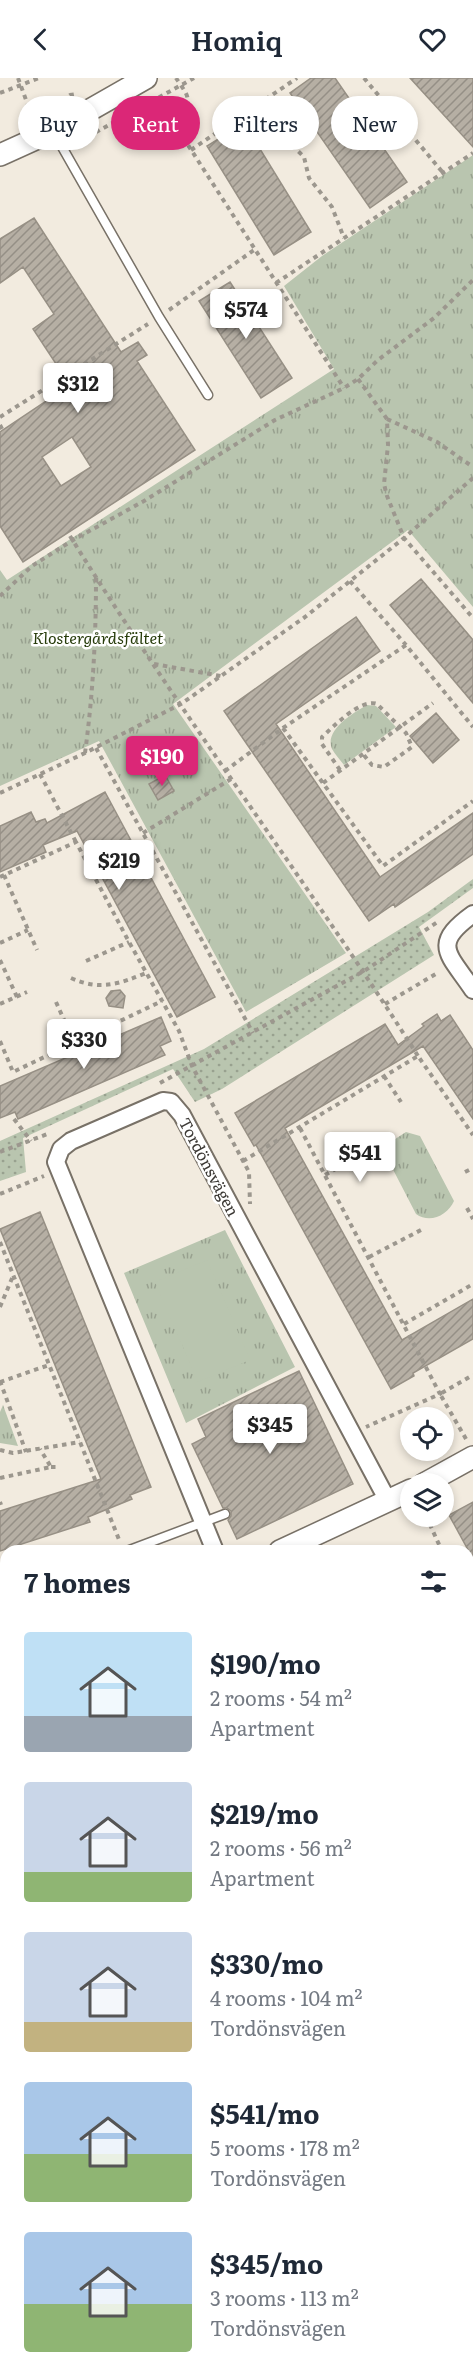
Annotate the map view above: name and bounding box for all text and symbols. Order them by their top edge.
text: Homiq [191,19,282,59]
icon: back [24,23,57,56]
icon: heart [416,23,449,56]
chip: Buy [18,96,99,150]
chip: Rent [111,96,200,150]
chip: Filters [212,96,319,150]
chip: New [331,96,418,150]
pin: $574 [210,289,282,340]
text: $574 [224,293,268,323]
pin: $312 [42,363,114,414]
text: $312 [57,367,99,397]
park label: Klostergårdsfältet [33,625,164,649]
pin: $190 [126,736,198,787]
text: $190 [140,740,184,770]
pin: $219 [83,840,155,891]
text: $219 [98,844,140,874]
pin: $330 [48,1019,120,1070]
text: $330 [61,1023,107,1053]
street label: Tordönsvägen [174,1113,246,1221]
pin: $541 [324,1132,396,1183]
text: $541 [338,1136,382,1166]
pin: $345 [234,1404,306,1455]
map controls [400,1407,454,1527]
button: locate [400,1407,454,1461]
text: $345 [247,1408,293,1438]
button: layers [400,1473,454,1527]
text: 7 homes [24,1562,130,1601]
icon: filters [417,1565,450,1598]
text: $190/mo [210,1643,321,1682]
icon: home [72,1656,144,1728]
text: 2 rooms · 54 m² [210,1682,352,1712]
text: Apartment [210,1712,315,1742]
text: $219/mo [210,1793,319,1832]
icon: home [72,1806,144,1878]
text: 2 rooms · 56 m² [210,1832,352,1862]
text: Apartment [210,1862,315,1892]
text: $330/mo [210,1943,323,1982]
icon: home [72,1956,144,2028]
text: 4 rooms · 104 m² [210,1982,362,2012]
text: Tordönsvägen [210,2012,346,2042]
text: $541/mo [210,2093,320,2132]
icon: home [72,2106,144,2178]
text: 5 rooms · 178 m² [210,2132,360,2162]
text: Tordönsvägen [210,2162,346,2192]
text: $345/mo [210,2243,323,2282]
icon: home [72,2256,144,2328]
text: 3 rooms · 113 m² [210,2282,359,2312]
text: Tordönsvägen [210,2312,346,2342]

